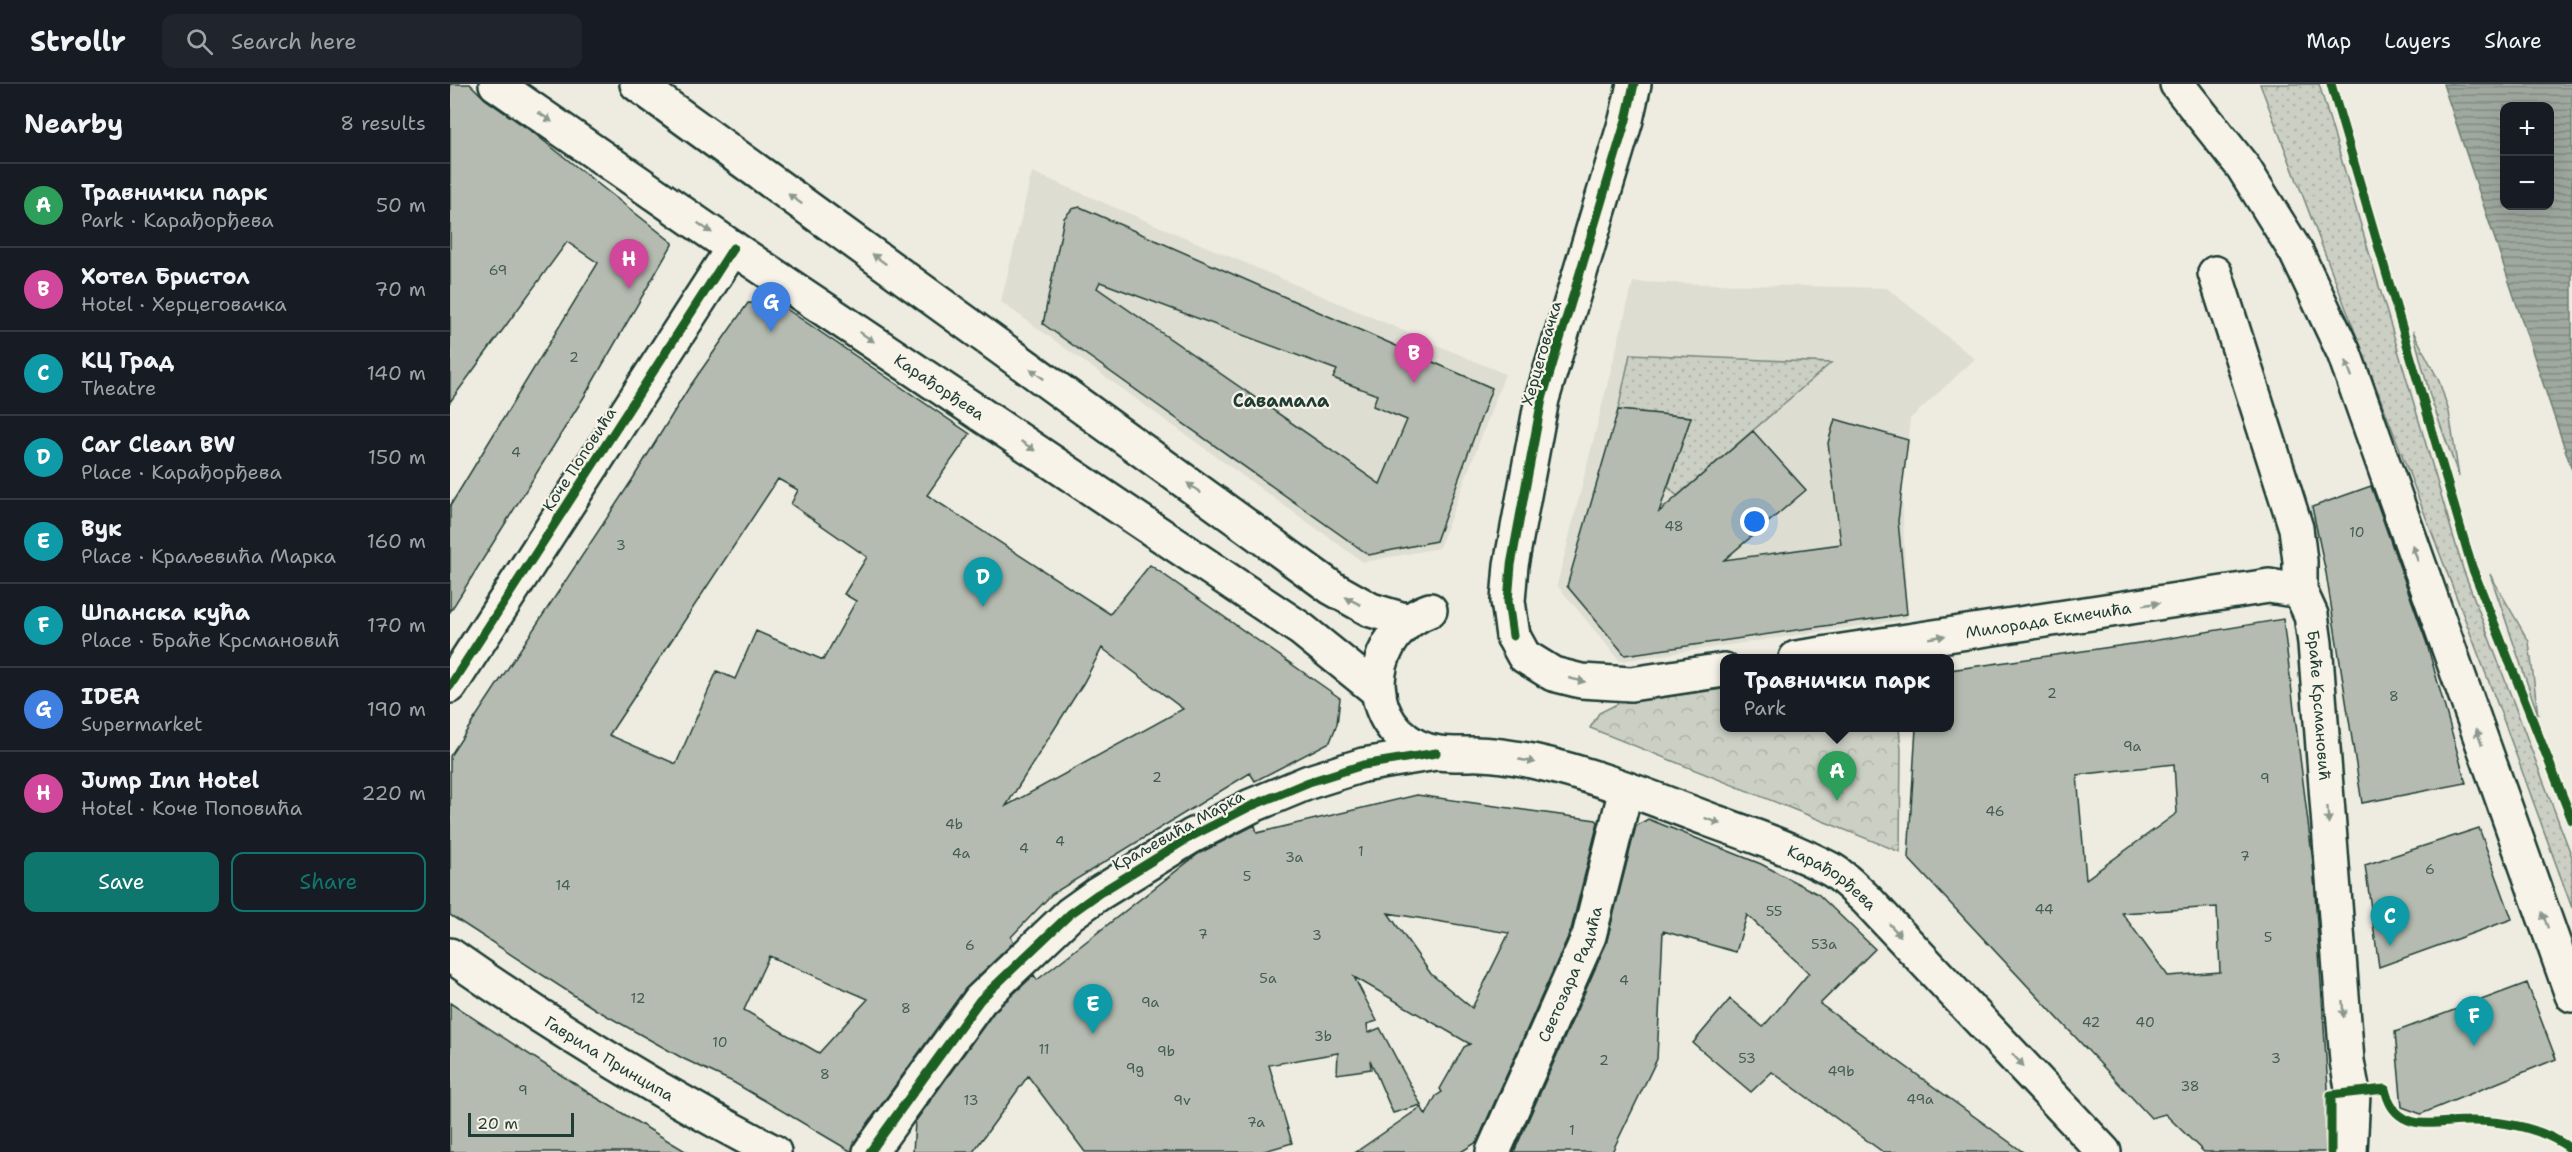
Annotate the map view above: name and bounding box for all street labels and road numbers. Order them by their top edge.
street label: Херцеговачка [1517,298,1566,408]
street label: Карађорђева [890,349,989,425]
street label: Коче Поповића [538,403,621,515]
street label: Милорада Екмечића [1964,597,2133,643]
street label: Браће Крсмановић [2302,629,2336,781]
street label: Краљевића Марка [1109,785,1248,875]
street label: Карађорђева [1784,840,1881,915]
street label: Светозара Радића [1533,904,1607,1046]
street label: Гаврила Принципа [541,1011,678,1106]

